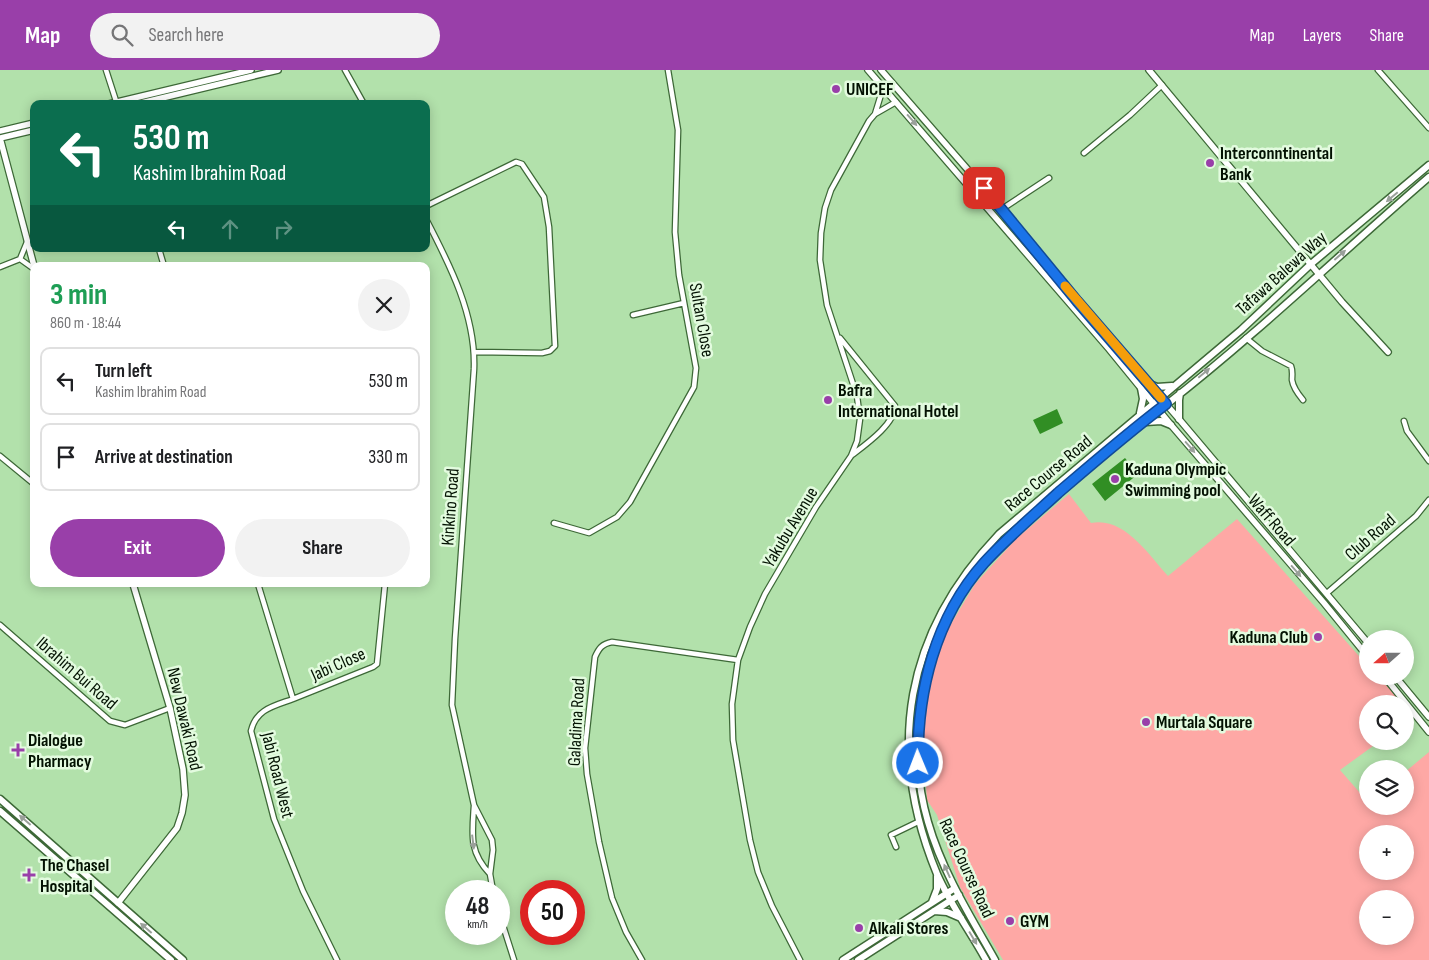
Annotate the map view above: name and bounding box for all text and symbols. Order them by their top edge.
search box [90,13,440,58]
text: Map [25,21,60,50]
icon: search [108,21,136,49]
text: Search here [148,24,224,47]
text: Map [1250,25,1275,46]
text: Layers [1303,25,1342,46]
text: Share [1370,25,1404,46]
place label: UNICEF [846,79,894,100]
marker: UNICEF [830,83,842,95]
one-way arrow [906,113,917,126]
text: 530 m [133,117,209,160]
icon: left [50,120,115,185]
place label: Interconntinental Bank [1220,143,1333,185]
marker: Interconntinental Bank [1204,157,1216,169]
text: Kashim Ibrahim Road [133,160,286,187]
pin [963,167,1005,209]
icon: arrive [970,174,998,202]
one-way arrow [1385,191,1398,202]
icon: left [163,215,191,243]
icon: ahead [216,215,244,243]
icon: right [269,215,297,243]
street label: Tafawa Balewa Way [1232,227,1331,320]
one-way arrow [1333,249,1345,261]
text: 3 min [50,277,107,313]
button: close [358,279,410,331]
street label: Sultan Close [685,281,718,359]
text: 860 m · 18:44 [50,314,121,333]
text: Turn left [95,360,152,383]
icon: left [52,367,80,395]
one-way arrow [1197,367,1209,379]
text: 530 m [369,370,408,393]
place label: Bafra International Hotel [838,380,958,422]
text: Kashim Ibrahim Road [95,383,206,402]
marker: Bafra International Hotel [822,394,834,406]
street label: Race Course Road [1000,431,1096,516]
one-way arrow [1184,441,1196,453]
icon: arrive [52,443,80,471]
text: Arrive at destination [95,446,233,469]
text: 330 m [368,446,408,469]
place label: Kaduna Olympic Swimming pool [1125,459,1226,501]
street label: Kinkino Road [437,468,464,546]
marker: Kaduna Olympic Swimming pool [1109,473,1121,485]
street label: Yakubu Avenue [758,483,823,571]
street label: Waff Road [1244,490,1300,550]
street label: Club Road [1341,510,1400,565]
button: Exit [50,519,225,577]
button: Share [235,519,410,577]
one-way arrow [1290,564,1301,577]
place label: Kaduna Club [1230,627,1308,648]
north arrow [1359,630,1414,685]
map controls [1359,630,1414,945]
marker: Kaduna Club [1312,631,1324,643]
street label: Ibrahim Bui Road [32,633,121,714]
street label: Jabi Close [307,643,369,686]
street label: New Dawaki Road [162,666,207,773]
street label: Galadima Road [564,677,589,767]
button: search [1359,695,1414,750]
place label: Murtala Square [1156,712,1252,733]
marker: Murtala Square [1140,716,1152,728]
street label: Jabi Road West [256,729,298,821]
place label: Dialogue Pharmacy [28,730,92,772]
position arrow [891,736,943,788]
marker: Dialogue Pharmacy [12,744,24,756]
button: layers [1359,760,1414,815]
one-way arrow [18,815,31,826]
street label: Race Course Road [934,815,999,921]
button: + [1359,825,1414,880]
one-way arrow [469,834,477,850]
place label: The Chasel Hospital [40,855,109,897]
one-way arrow [943,864,951,878]
marker: The Chasel Hospital [22,868,36,882]
speed limit sign: 50 [520,880,585,945]
button: − [1359,890,1414,945]
text: 48 [466,891,489,922]
place label: GYM [1020,911,1049,932]
marker: GYM [1004,915,1016,927]
text: km/h [467,917,488,932]
place label: Alkali Stores [868,918,948,939]
one-way arrow [141,922,153,934]
marker: Alkali Stores [853,922,865,934]
one-way arrow [968,931,977,944]

